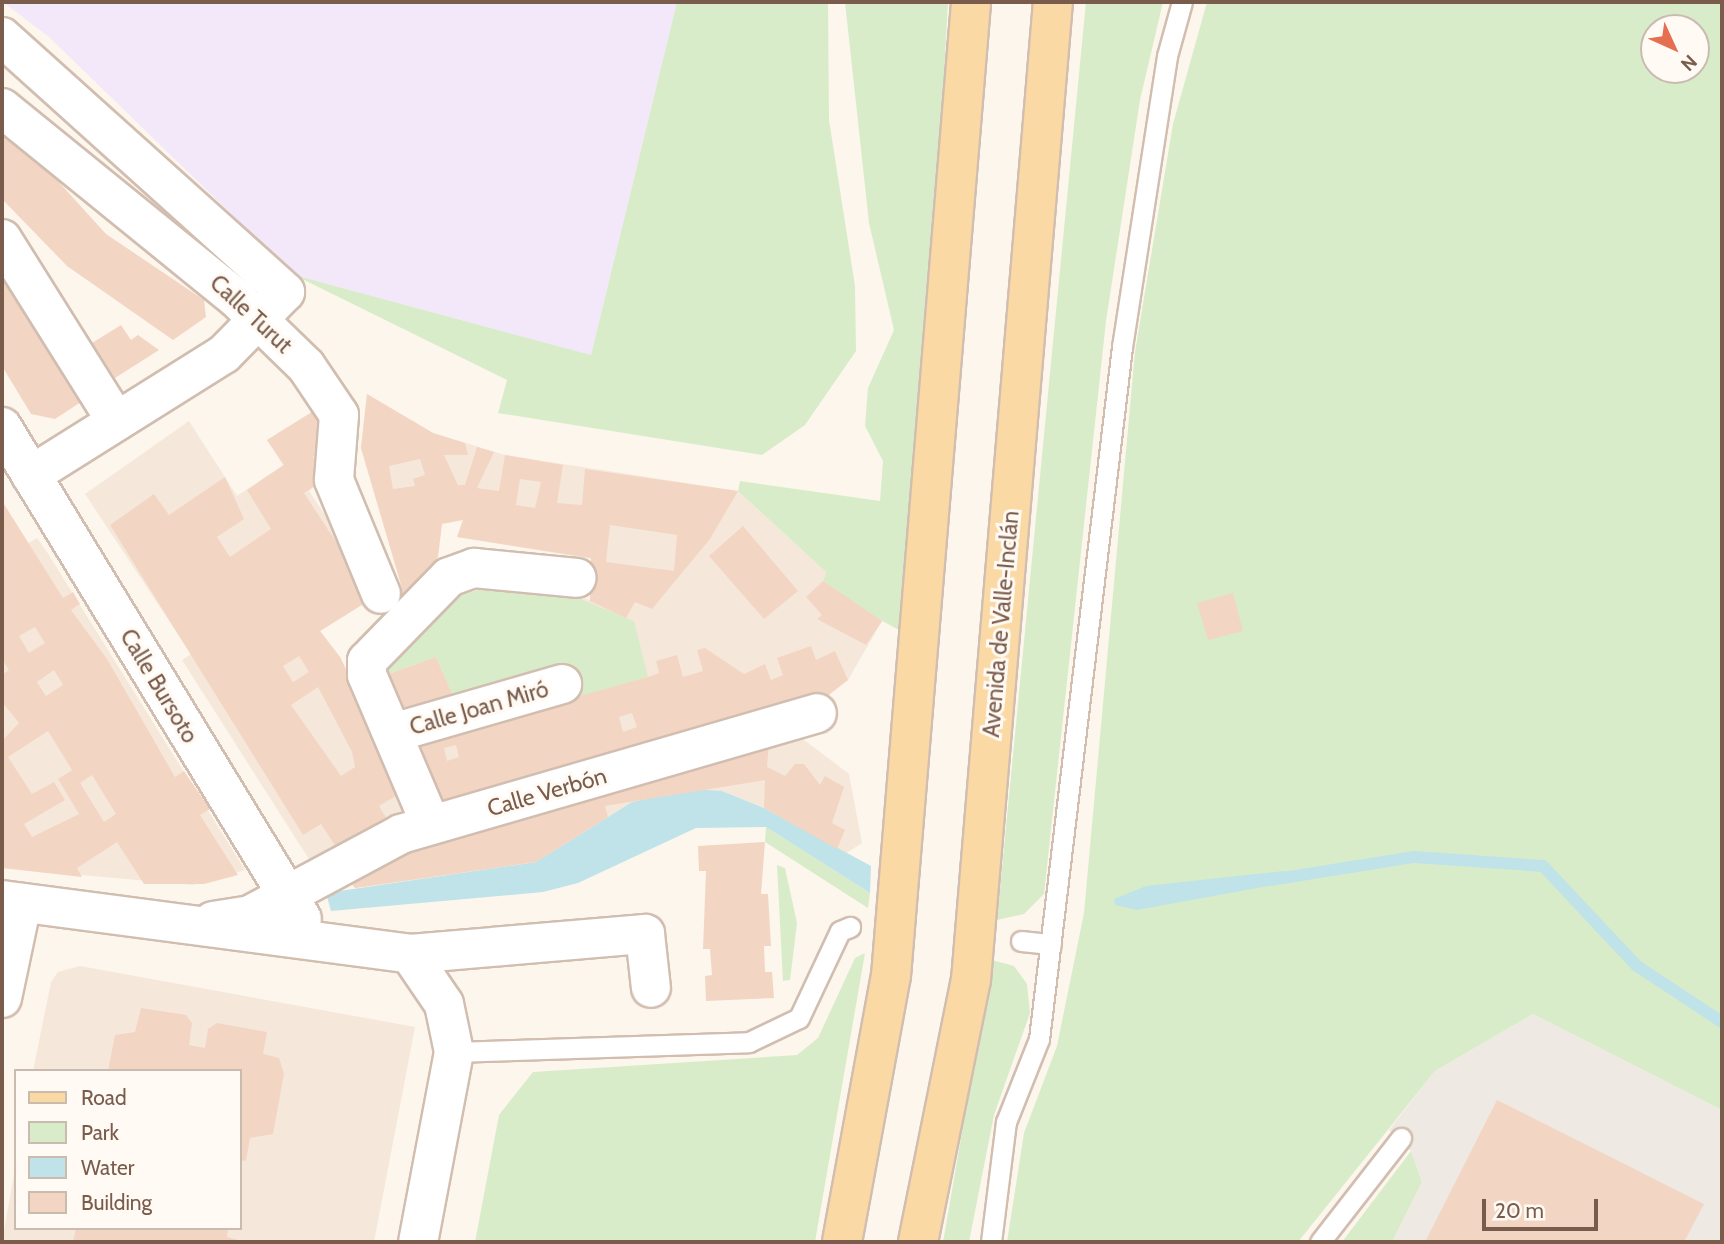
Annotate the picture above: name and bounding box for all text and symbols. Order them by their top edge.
north arrow [1640,14,1710,84]
text: N [1676,50,1702,76]
street label: Calle Turut [204,269,298,359]
street label: Avenida de Valle-Inclán [977,510,1025,738]
street label: Calle Bursoto [114,624,204,748]
street label: Calle Joan Miró [406,675,552,741]
street label: Calle Verbón [484,762,610,822]
legend [14,1069,242,1230]
text: Road [81,1085,127,1110]
text: Park [81,1120,119,1145]
text: Water [81,1155,134,1180]
scale bar [1486,1184,1602,1228]
text: Building [81,1190,152,1215]
text: 20 m [1495,1198,1544,1223]

